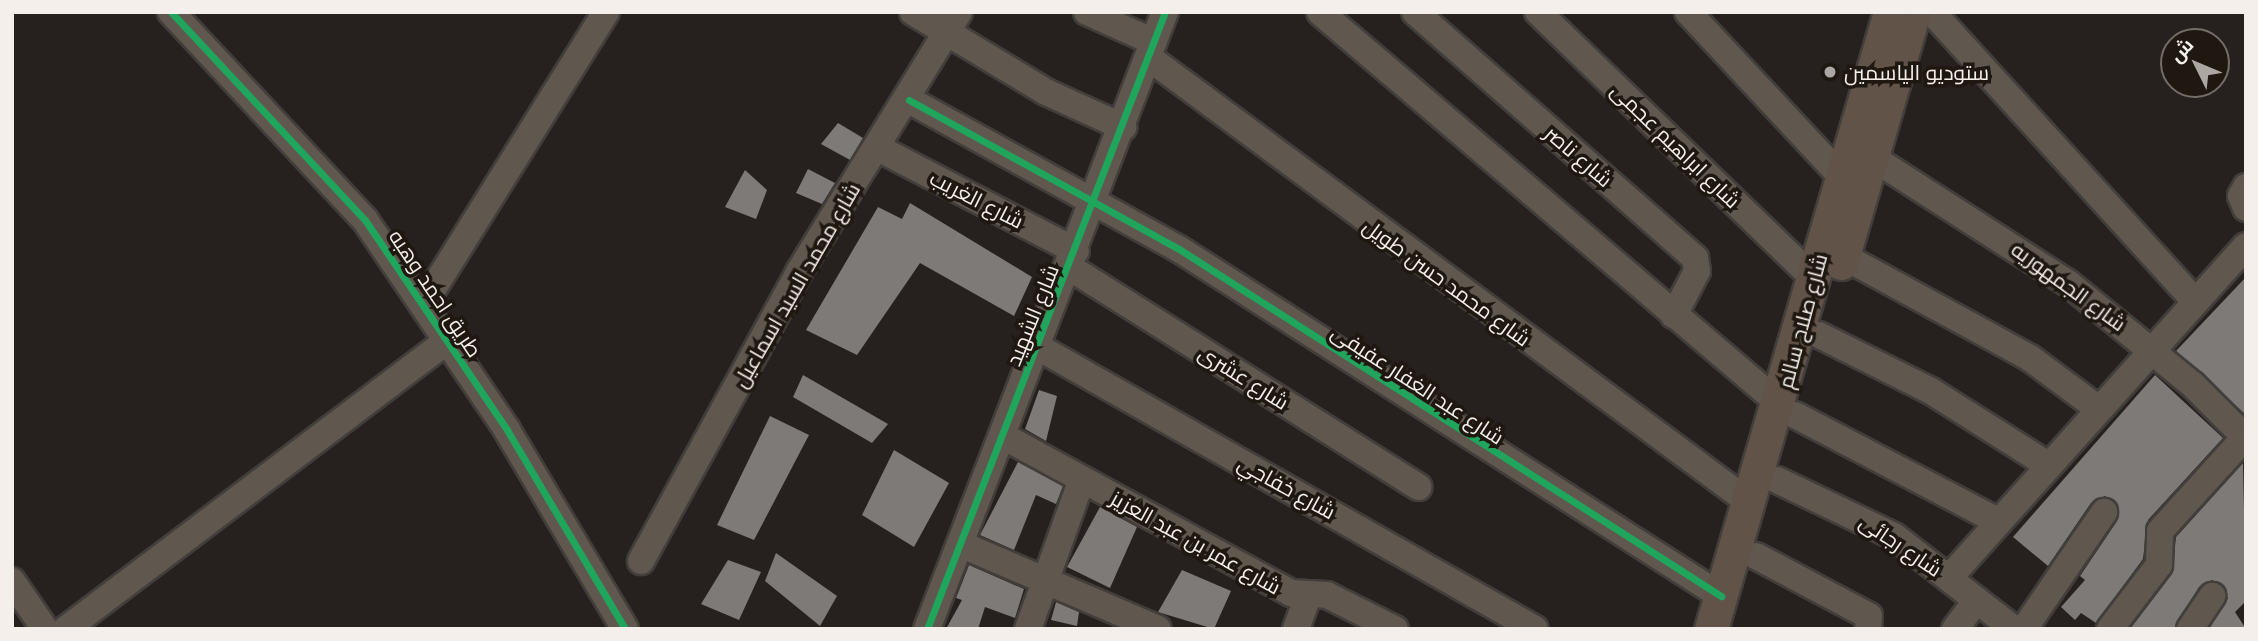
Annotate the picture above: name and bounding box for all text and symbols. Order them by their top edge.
north arrow [2160,28,2230,98]
text: ش [2163,32,2199,68]
place label: ستوديو الياسمين [1844,59,1989,85]
marker: ستوديو الياسمين [1822,64,1838,80]
street label: شارع ابراهيم عجمى [1606,77,1746,213]
street label: شارع ناصر [1540,120,1618,192]
street label: شارع الغريب [926,165,1028,233]
street label: شارع محمد السيد اسماعيل [727,178,865,392]
street label: شارع محمد حسن طويل [1358,213,1536,351]
street label: طريق احمد وهبه [384,225,488,361]
street label: شارع الجمهوريه [2007,236,2131,336]
street label: شارع صلاح سالم [1772,251,1832,391]
street label: شارع الشهيد [1000,261,1064,369]
street label: شارع عبد الغفار عفيفى [1327,319,1509,449]
street label: شارع عشرى [1194,339,1294,415]
street label: شارع خفاجي [1234,450,1340,524]
street label: شارع عمر بن عبد العزيز [1107,485,1285,599]
street label: شارع رجائى [1855,508,1947,582]

